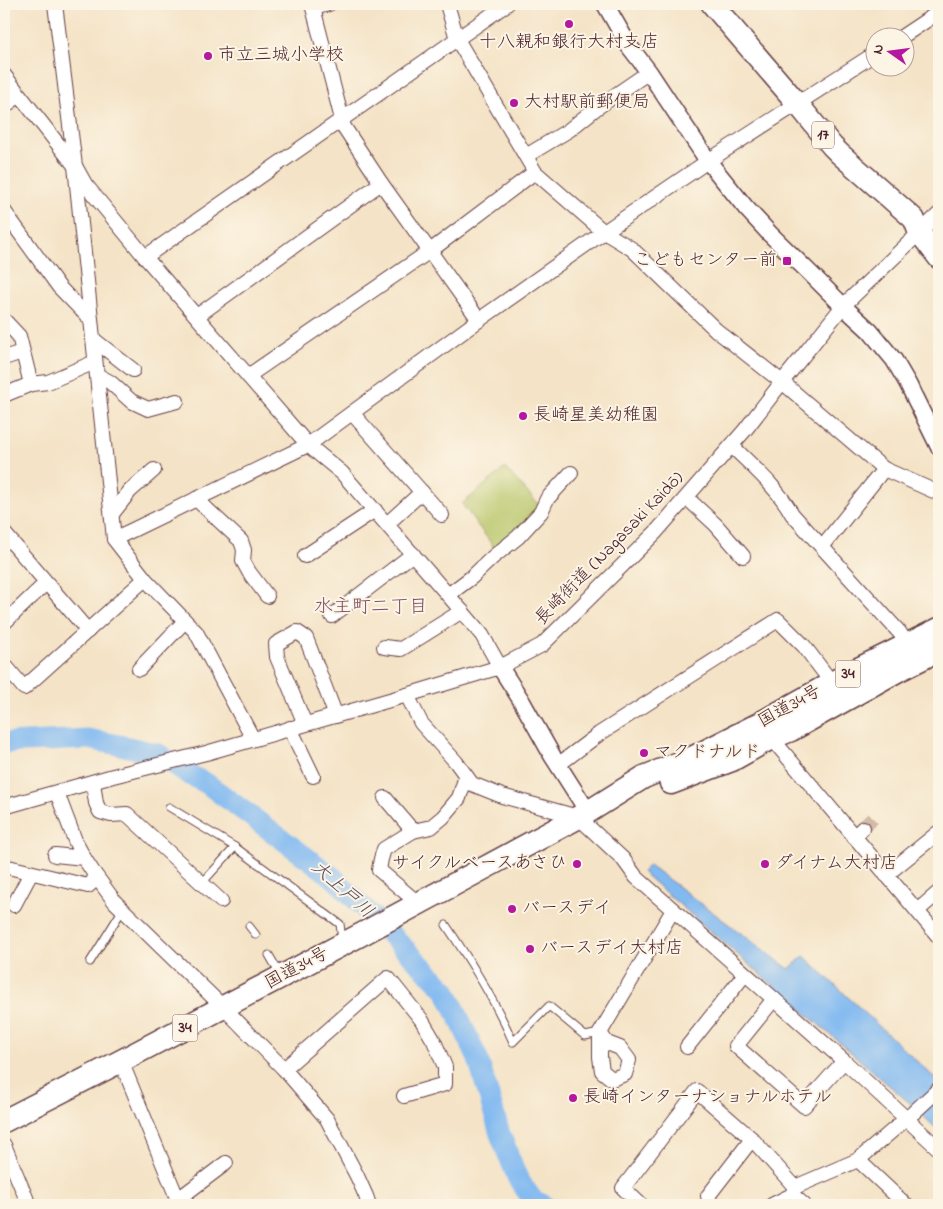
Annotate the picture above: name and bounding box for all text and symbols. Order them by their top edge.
marker: 十八親和銀行大村支店 [563,18,575,30]
north arrow [866,28,916,78]
place label: 十八親和銀行大村支店 [479,30,659,56]
text: N [868,42,890,56]
place label: 市立三城小学校 [218,43,344,69]
marker: 市立三城小学校 [202,50,214,62]
place label: 大村駅前郵便局 [524,90,650,116]
marker: 大村駅前郵便局 [508,97,520,109]
road number: 17 [812,122,834,148]
place label: こどもセンター前 [634,248,777,274]
marker: こどもセンター前 [781,255,793,267]
place label: 長崎星美幼稚園 [533,403,659,429]
marker: 長崎星美幼稚園 [517,410,529,422]
street label: 長崎街道 (Nagasaki Kaidō) [530,466,691,632]
district label: 水主町二丁目 [314,594,428,621]
road number: 34 [836,661,860,688]
street label: 国道34号 [754,679,826,735]
place label: マクドナルド [654,740,761,766]
marker: マクドナルド [638,747,650,759]
place label: サイクルベースあさひ [392,851,567,877]
place label: ダイナム大村店 [775,851,898,877]
water label: 大上戸川 [305,855,379,925]
marker: サイクルベースあさひ [571,858,583,870]
marker: ダイナム大村店 [759,858,771,870]
place label: バースデイ [522,896,611,922]
marker: バースデイ [506,903,518,915]
place label: バースデイ大村店 [540,936,683,962]
street label: 国道34号 [260,941,334,997]
marker: バースデイ大村店 [524,943,536,955]
road number: 34 [172,1014,198,1042]
place label: 長崎インターナショナルホテル [583,1085,832,1111]
marker: 長崎インターナショナルホテル [567,1092,579,1104]

